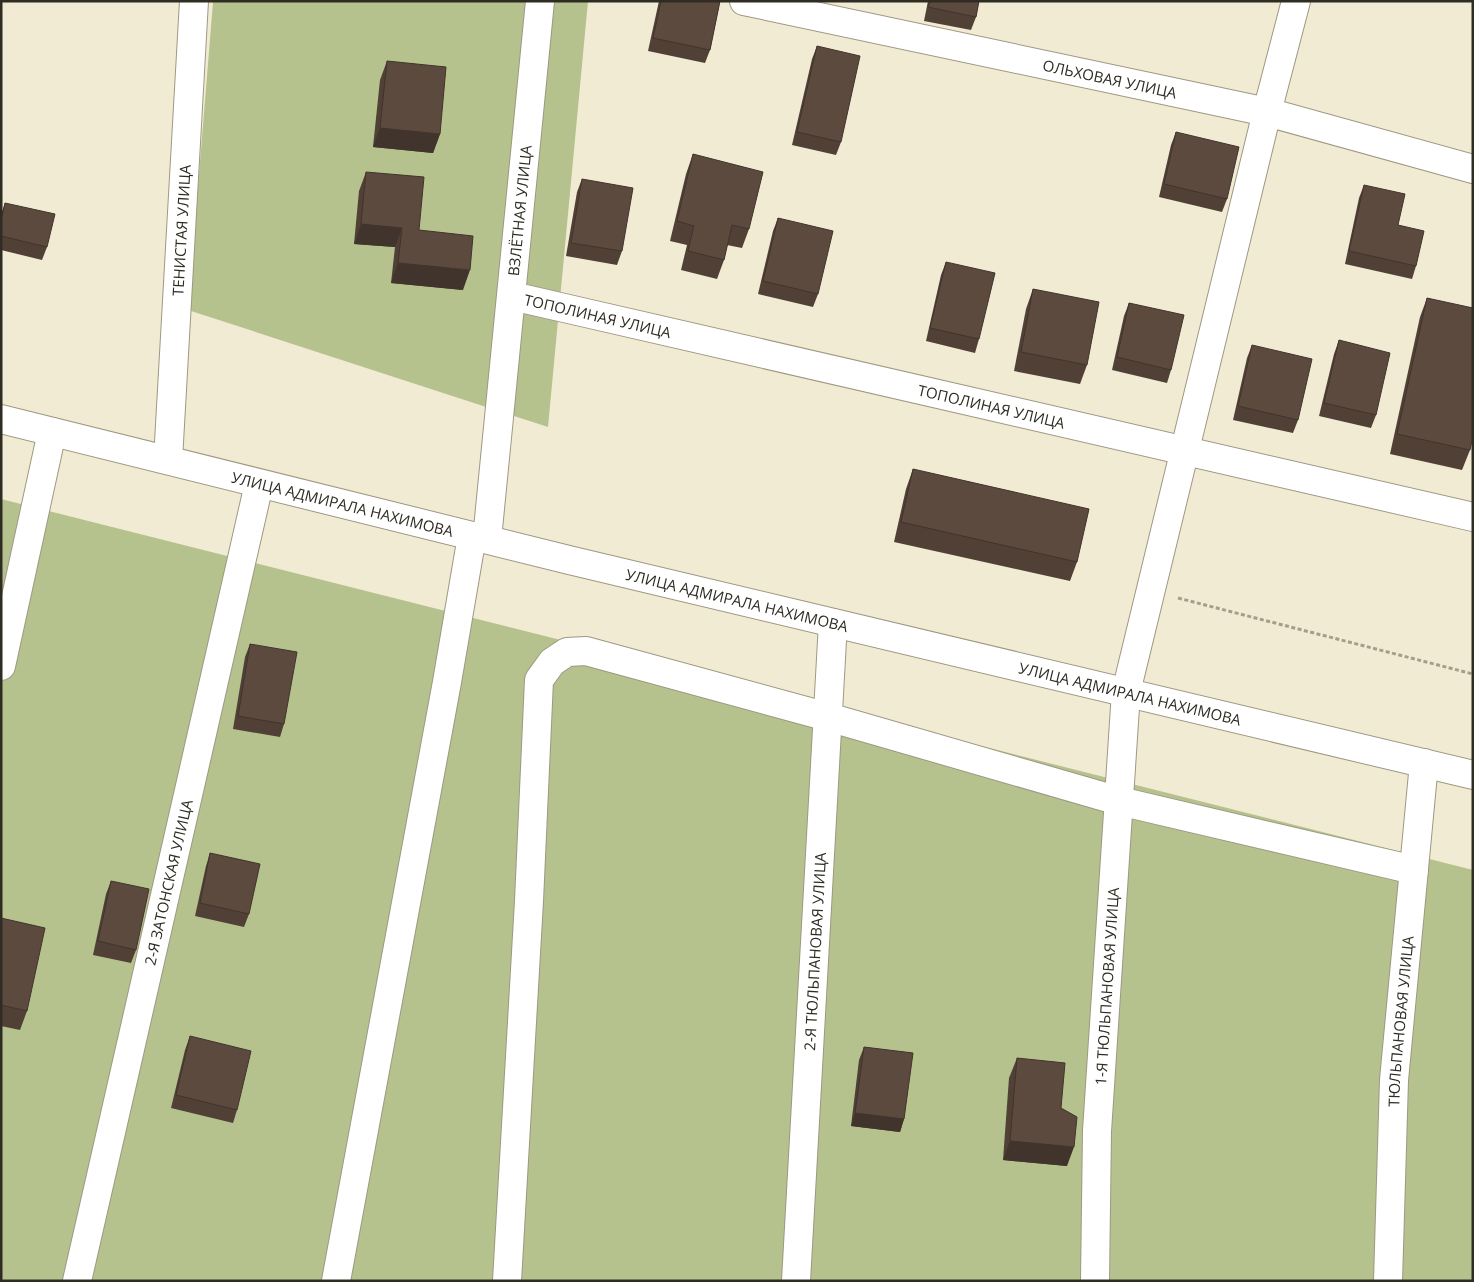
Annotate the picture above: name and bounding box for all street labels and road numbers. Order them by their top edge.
street label: ОЛЬХОВАЯ УЛИЦА [1041,55,1179,103]
street label: ВЗЛЁТНАЯ УЛИЦА [503,144,536,277]
street label: ТЕНИСТАЯ УЛИЦА [167,164,195,297]
street label: ТОПОЛИНАЯ УЛИЦА [522,289,674,342]
street label: ТОПОЛИНАЯ УЛИЦА [916,380,1067,433]
street label: УЛИЦА АДМИРАЛА НАХИМОВА [230,467,456,541]
street label: УЛИЦА АДМИРАЛА НАХИМОВА [624,564,851,636]
street label: УЛИЦА АДМИРАЛА НАХИМОВА [1017,657,1244,730]
street label: 2-Я ЗАТОНСКАЯ УЛИЦА [139,797,197,967]
street label: 2-Я ТЮЛЬПАНОВАЯ УЛИЦА [799,851,830,1051]
street label: 1-Я ТЮЛЬПАНОВАЯ УЛИЦА [1090,886,1123,1086]
street label: ТЮЛЬПАНОВАЯ УЛИЦА [1383,934,1418,1107]

